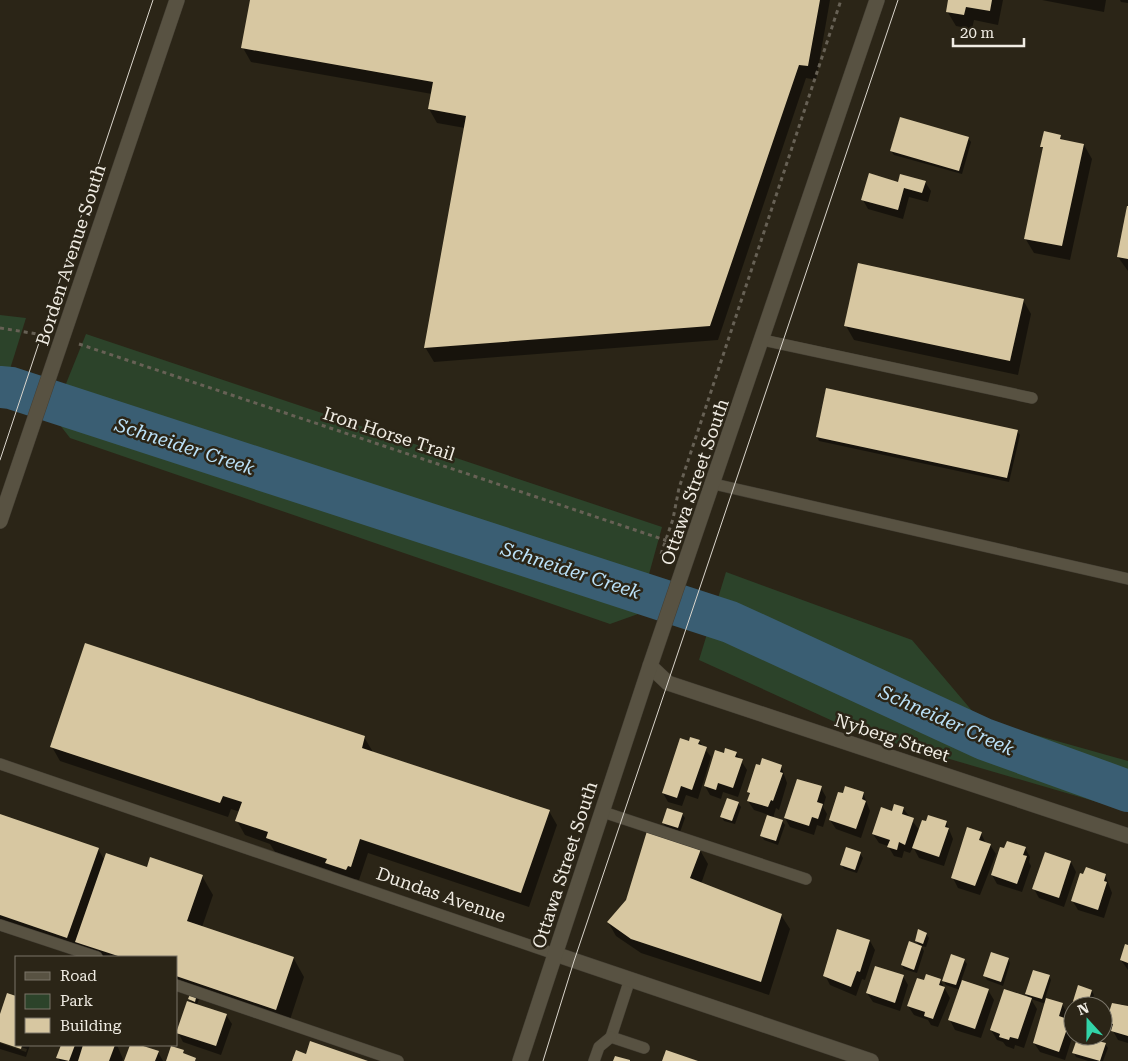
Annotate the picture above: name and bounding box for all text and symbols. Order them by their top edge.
scale bar [953,15,1024,47]
text: 20 m [960,24,995,42]
street label: Borden Avenue South [31,161,110,348]
street label: Ottawa Street South [656,396,733,568]
street label: Iron Horse Trail [321,402,458,465]
water label: Schneider Creek [111,413,258,480]
water label: Schneider Creek [497,537,644,604]
water label: Schneider Creek [875,680,1018,761]
street label: Nyberg Street [832,709,953,766]
street label: Ottawa Street South [528,778,602,951]
street label: Dundas Avenue [374,863,509,927]
legend [15,956,178,1046]
text: Road [60,967,97,985]
text: Park [60,992,94,1010]
north arrow [1063,996,1113,1046]
text: N [1075,999,1091,1018]
text: Building [60,1017,122,1035]

